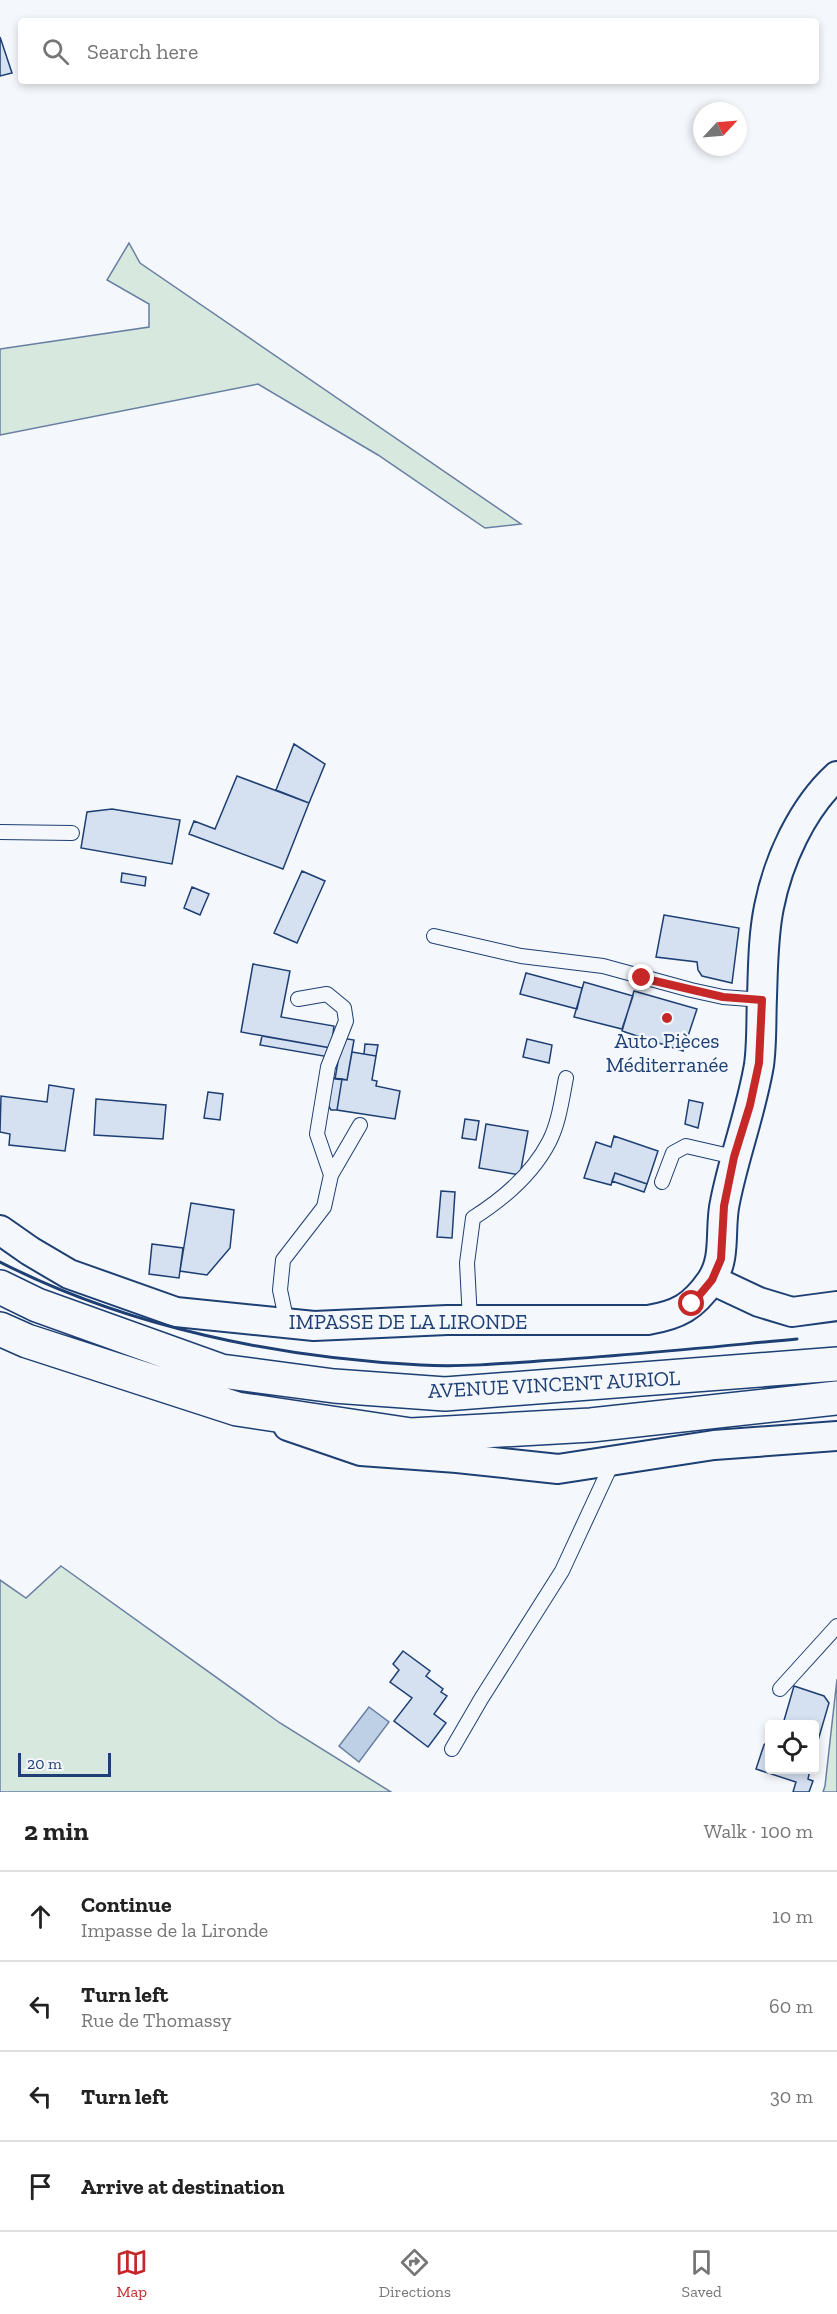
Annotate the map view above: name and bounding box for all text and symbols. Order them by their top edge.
search box [18,18,819,84]
icon: search [39,35,72,68]
text: Search here [87,38,198,65]
north arrow [693,102,747,156]
route end [628,964,654,990]
marker: Auto Pièces Méditerranée [660,1011,674,1025]
place label: Auto Pièces Méditerranée [606,1028,728,1077]
route start [678,1290,704,1316]
street label: IMPASSE DE LA LIRONDE [289,1309,527,1334]
street label: AVENUE VINCENT AURIOL [427,1365,681,1403]
map controls [765,1720,819,1774]
button: locate [765,1720,819,1774]
scale bar [18,1750,111,1778]
text: 20 m [27,1754,62,1773]
text: 2 min [24,1815,89,1847]
text: Walk · 100 m [704,1819,813,1843]
text: Continue [81,1891,172,1918]
icon: ahead [24,1900,57,1933]
text: 10 m [772,1904,813,1928]
text: Impasse de la Lironde [81,1918,268,1942]
text: Turn left [81,1981,168,2008]
icon: left [24,1990,57,2023]
text: 60 m [769,1994,813,2018]
text: Rue de Thomassy [81,2008,232,2032]
icon: left [24,2080,57,2113]
text: Turn left [81,2083,168,2110]
text: 30 m [770,2084,813,2108]
icon: arrive [24,2170,57,2203]
text: Arrive at destination [81,2173,284,2200]
tab: Map [115,2246,148,2301]
tab: Directions [379,2246,451,2301]
tab: Saved [682,2246,722,2301]

